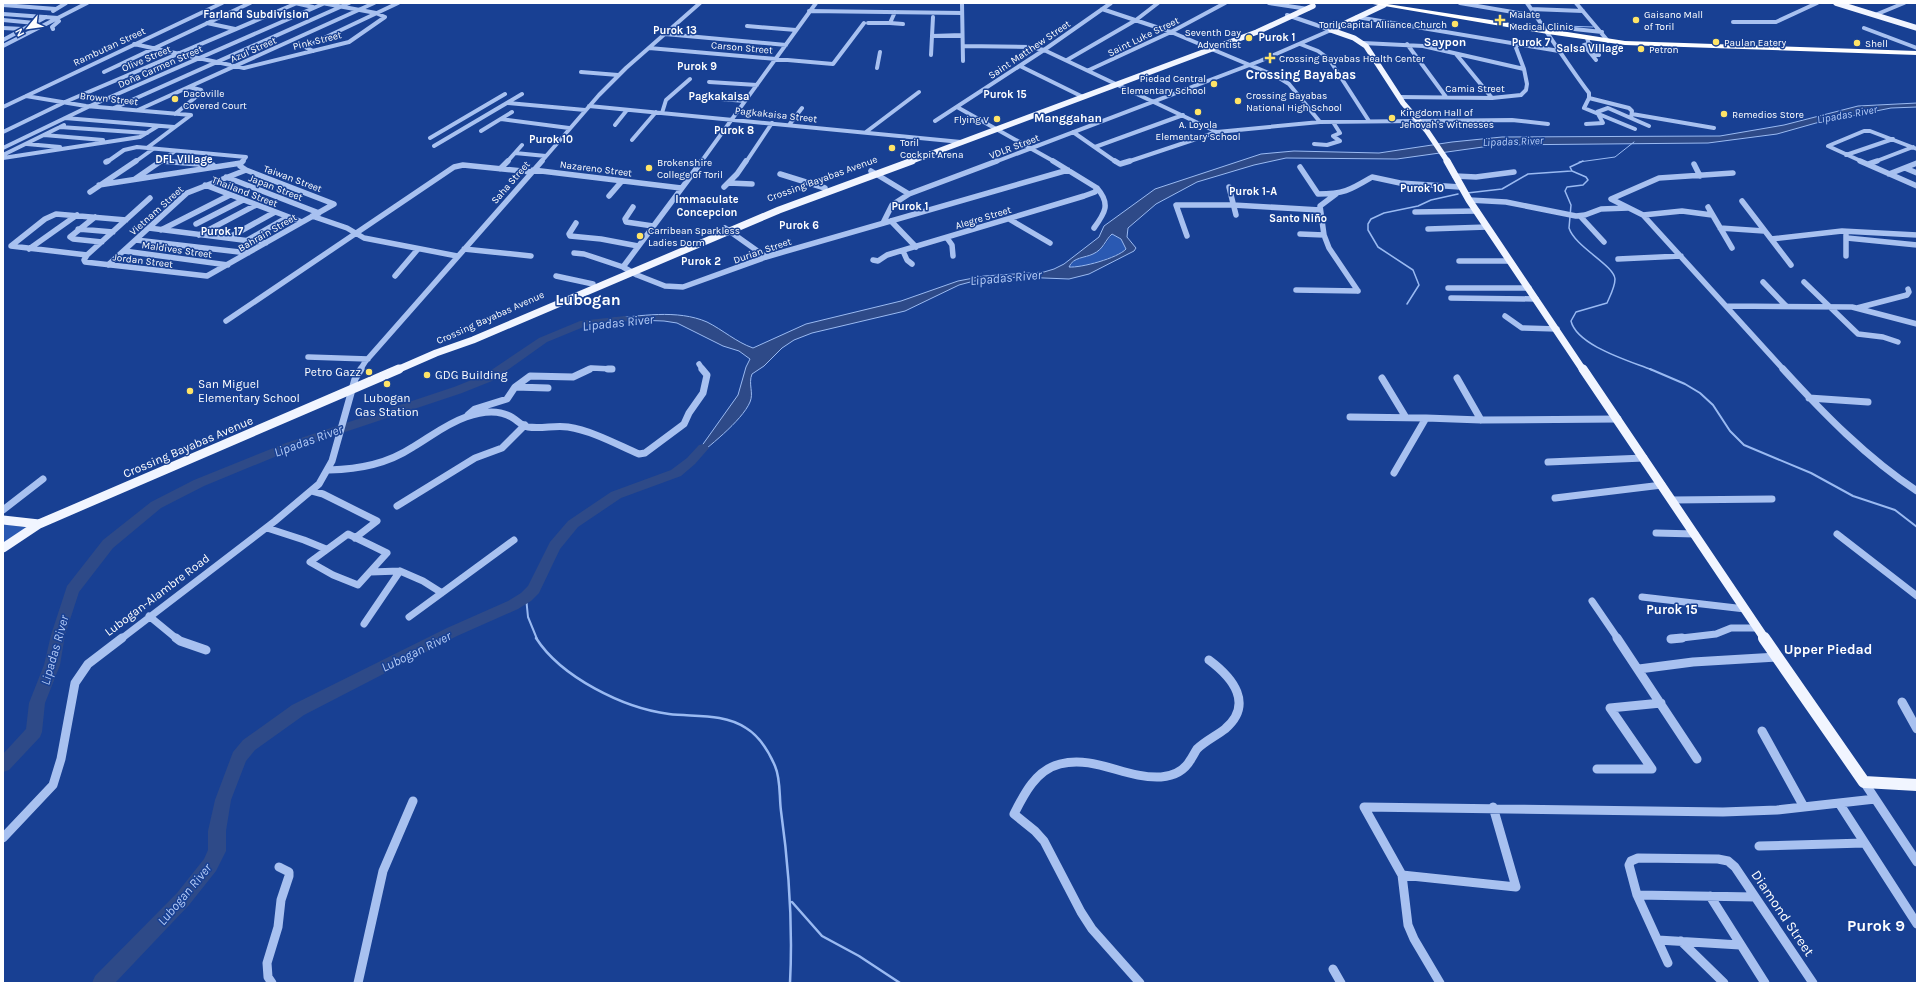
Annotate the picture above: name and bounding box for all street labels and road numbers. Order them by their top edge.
street label: Saint Luke Street [1106,14,1181,59]
street label: Saint Matthew Street [986,18,1073,82]
street label: Rambutan Street [71,25,148,69]
street label: Pink Street [292,29,343,53]
street label: Azul Street [229,34,279,65]
street label: Carson Street [711,39,773,57]
street label: Doña Carmen Street [116,43,205,91]
street label: Olive Street [120,43,173,75]
street label: Camia Street [1445,83,1505,95]
street label: Brown Street [79,90,139,108]
street label: Pagkakaisa Street [734,105,818,125]
street label: VDLR Street [988,132,1041,162]
street label: Crossing Bayabas Avenue [766,153,879,205]
street label: Saha Street [489,159,533,207]
street label: Nazareno Street [559,159,633,179]
street label: Taiwan Street [262,163,324,195]
street label: Japan Street [247,172,305,204]
street label: Thailand Street [210,174,280,210]
street label: Vietnam Street [127,183,186,238]
street label: Alegre Street [954,204,1013,232]
street label: Bahrain Street [236,211,299,254]
street label: Durian Street [732,235,793,266]
street label: Maldives Street [141,239,213,261]
street label: Jordan Street [112,251,174,271]
street label: Crossing Bayabas Avenue [435,289,546,347]
street label: Crossing Bayabas Avenue [121,413,255,481]
street label: Lubogan-Alambre Road [102,551,212,639]
street label: Diamond Street [1747,867,1818,960]

